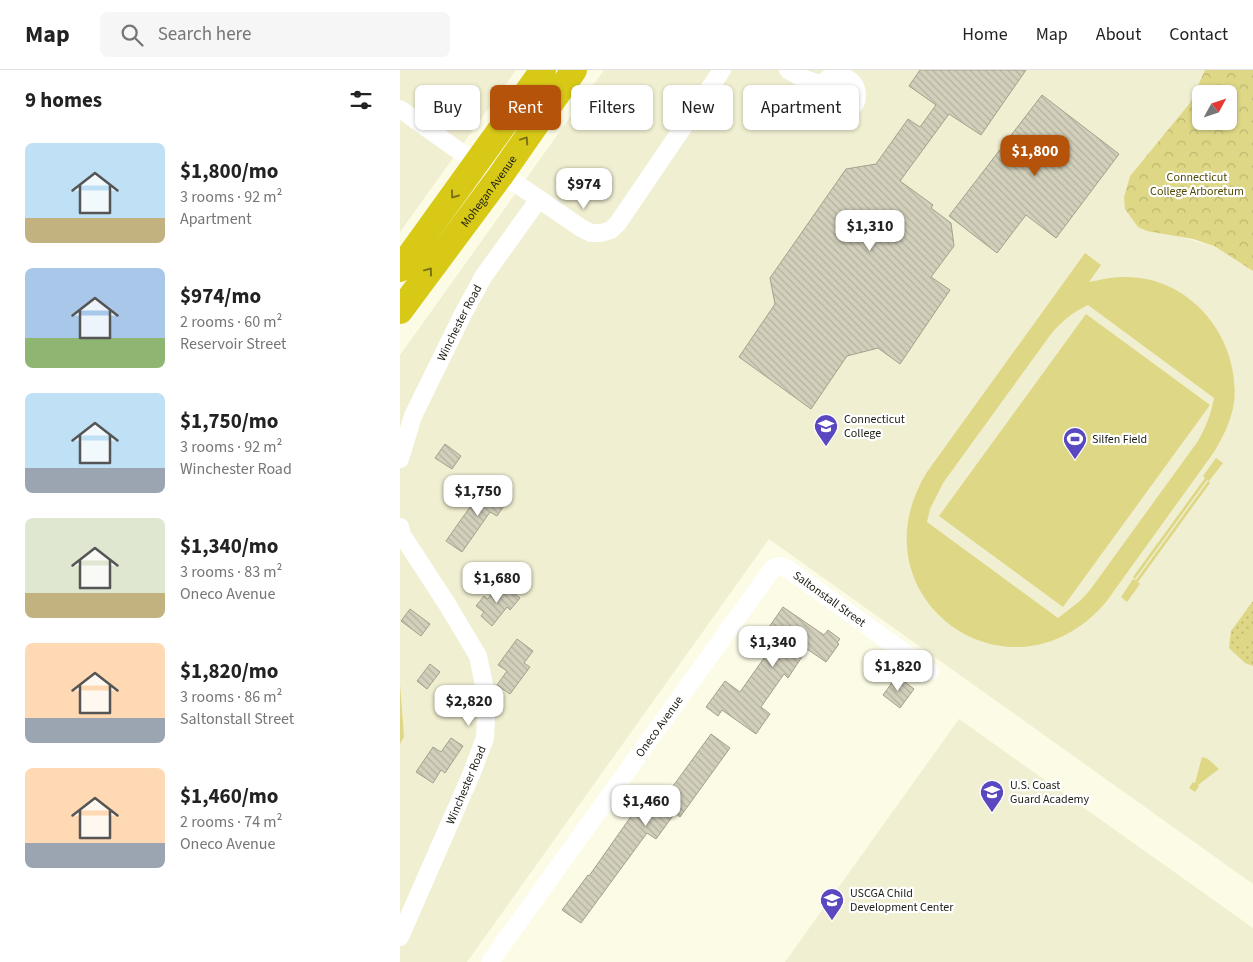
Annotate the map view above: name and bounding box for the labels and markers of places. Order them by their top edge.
pin: $1,800 [994,134,1076,177]
pin: $974 [554,168,614,210]
pin: $1,310 [829,210,911,252]
place label: Connecticut College [844,411,905,442]
school or university icon: Connecticut College [813,413,839,447]
sports icon: Silfen Field [1062,426,1088,460]
place label: Silfen Field [1092,431,1147,448]
pin: $1,750 [437,474,519,517]
pin: $1,680 [456,562,538,604]
pin: $1,340 [732,626,814,668]
pin: $1,820 [857,650,939,692]
pin: $2,820 [428,684,510,727]
place label: U.S. Coast Guard Academy [1010,777,1090,808]
school or university icon: U.S. Coast Guard Academy [979,779,1005,813]
pin: $1,460 [605,784,687,827]
place label: USCGA Child Development Center [850,885,954,916]
school or university icon: USCGA Child Development Center [819,887,845,921]

